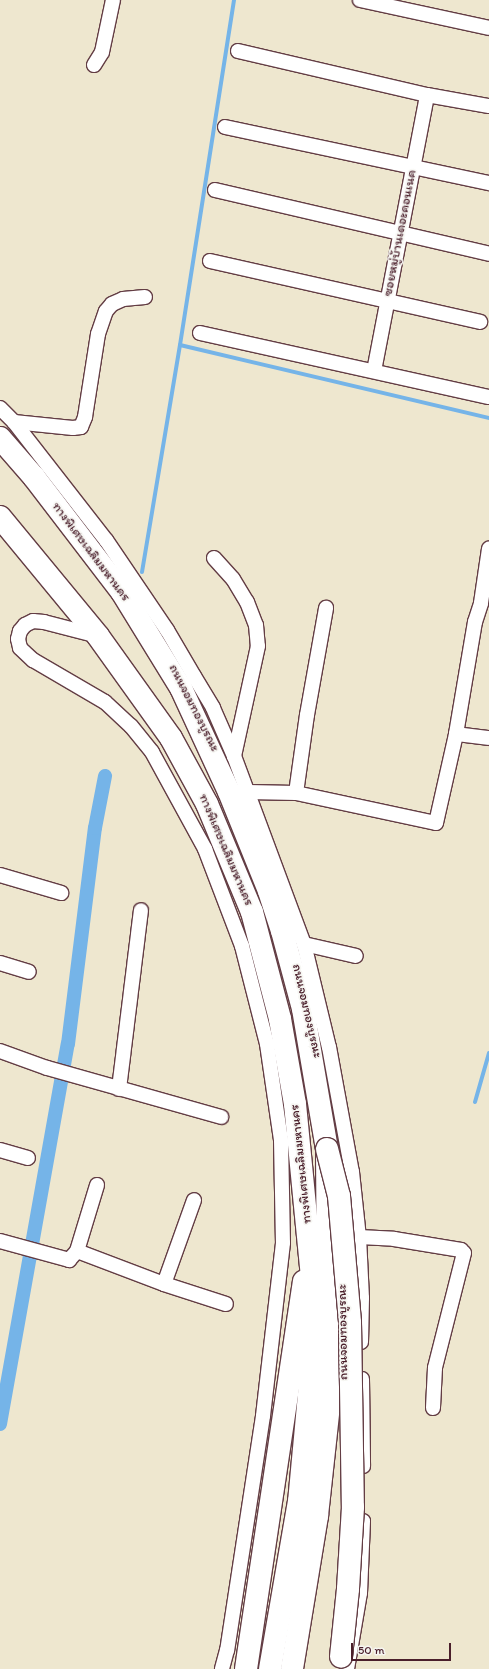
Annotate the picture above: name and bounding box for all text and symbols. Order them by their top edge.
street label: ซอยหมู่บ้านเดอะคอนเนค [380,168,420,298]
street label: ทางพิเศษเฉลิมมหานคร [49,499,133,605]
street label: ถนนจอมทองบูรณะ [165,662,223,754]
street label: ทางพิเศษเฉลิมมหานคร [195,792,257,908]
street label: ถนนจอมทองบูรณะ [289,963,325,1059]
street label: ทางพิเศษเฉลิมมหานคร [287,1103,315,1225]
street label: ถนนจอมทองบูรณะ [334,1284,352,1380]
scale bar [353,1635,453,1661]
text: 50 m [358,1643,384,1657]

